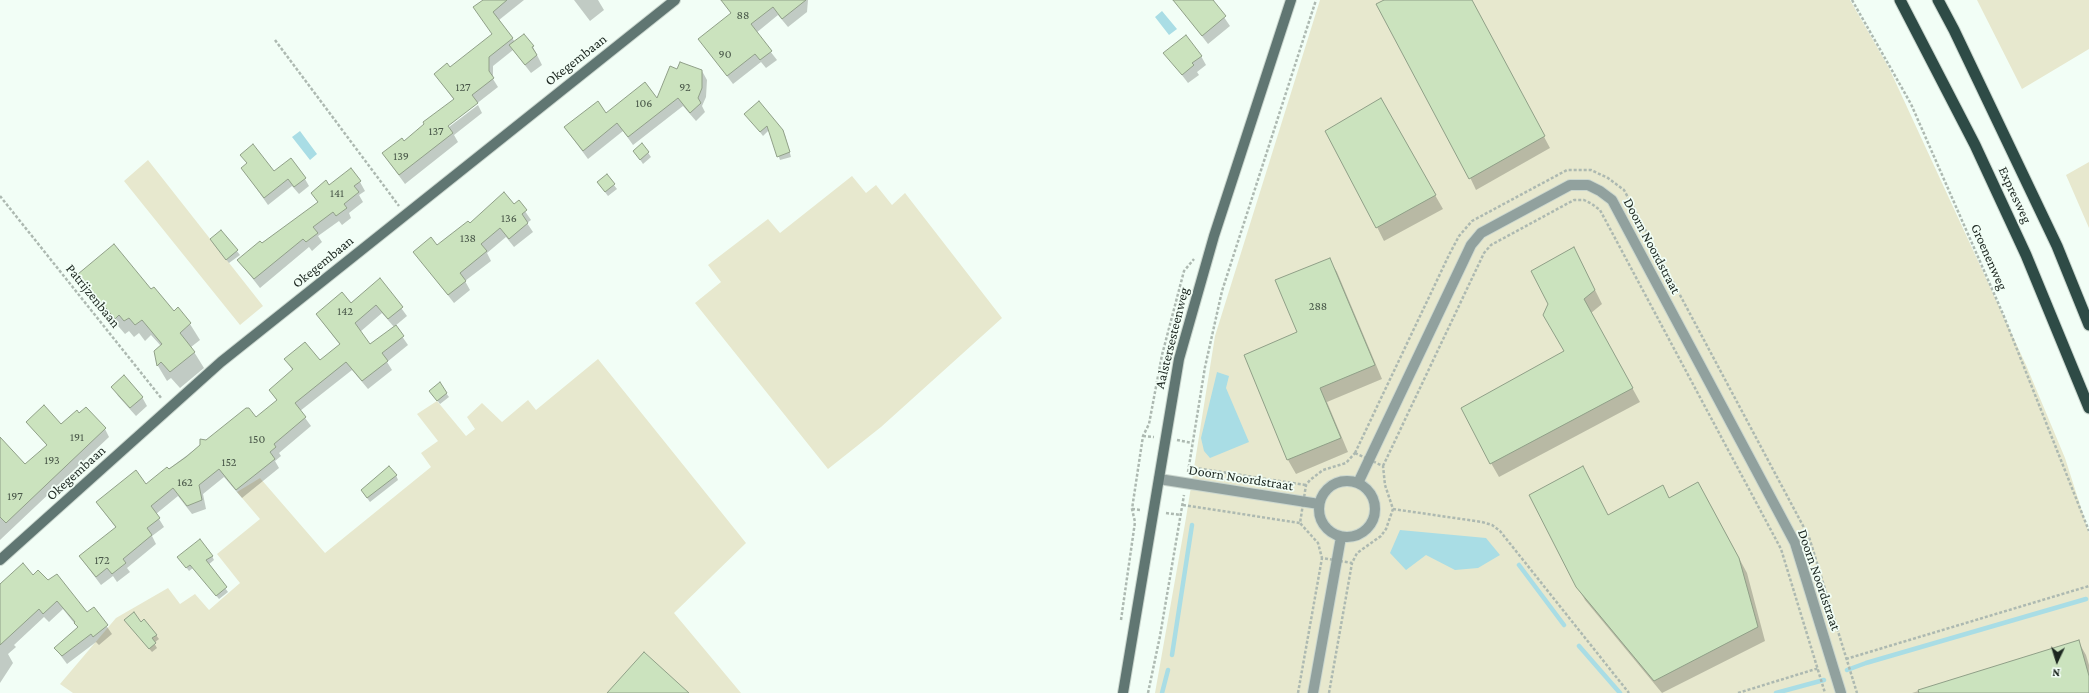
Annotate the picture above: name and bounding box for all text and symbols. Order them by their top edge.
house number: 88 [737,8,749,22]
street label: Okegembaan [542,31,610,89]
house number: 90 [719,47,731,61]
house number: 127 [455,80,471,94]
house number: 92 [679,80,691,94]
house number: 106 [636,96,652,110]
house number: 137 [428,124,444,138]
house number: 139 [393,149,409,163]
street label: Expresweg [1995,164,2035,226]
house number: 141 [330,186,344,200]
street label: Doorn Noordstraat [1620,195,1684,297]
house number: 136 [501,211,517,225]
street label: Groenenweg [1967,221,2011,293]
house number: 138 [460,231,476,245]
street label: Okegembaan [289,232,357,292]
street label: Patrijzenbaan [62,261,124,331]
street label: Aalstersesteenweg [1151,286,1193,390]
house number: 288 [1309,299,1327,313]
house number: 142 [337,304,353,318]
house number: 191 [70,430,84,444]
house number: 150 [249,432,265,446]
street label: Okegembaan [43,442,109,504]
house number: 193 [44,453,60,467]
house number: 152 [221,455,237,469]
street label: Doorn Noordstraat [1187,461,1295,495]
house number: 162 [177,475,193,489]
house number: 197 [7,489,23,503]
street label: Doorn Noordstraat [1794,527,1844,633]
house number: 172 [94,553,110,567]
north arrow [2037,641,2077,681]
text: N [2052,667,2060,679]

